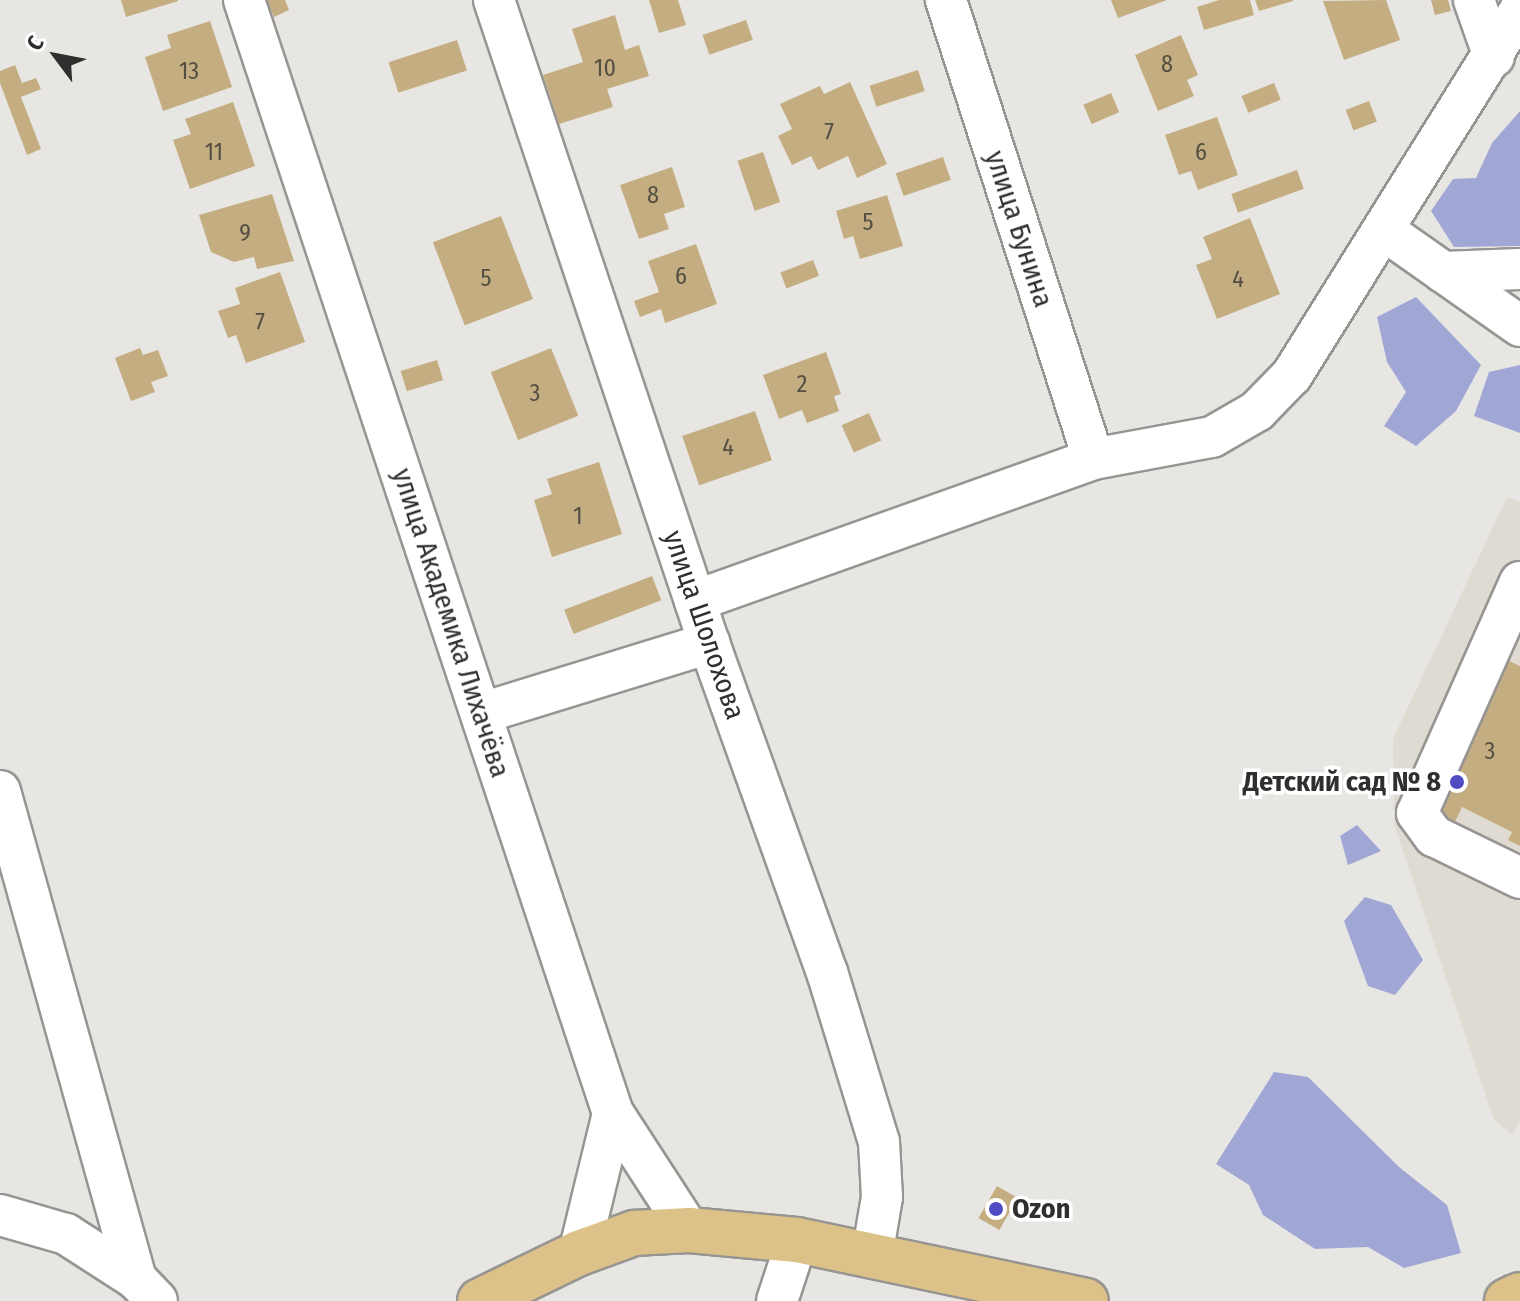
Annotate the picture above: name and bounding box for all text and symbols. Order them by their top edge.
north arrow [16,16,96,96]
text: С [21,31,50,55]
house number: 8 [1161,51,1173,79]
house number: 10 [594,55,616,83]
house number: 13 [179,58,199,86]
house number: 7 [824,119,834,147]
house number: 11 [205,139,223,167]
house number: 6 [1195,139,1207,167]
street label: улица Бунина [978,147,1060,311]
house number: 8 [647,182,659,210]
house number: 5 [862,209,874,237]
house number: 9 [239,220,251,248]
house number: 6 [675,263,687,291]
house number: 5 [480,265,492,293]
house number: 4 [1232,266,1244,294]
house number: 7 [255,309,265,337]
house number: 2 [797,371,807,399]
house number: 3 [530,380,540,408]
house number: 4 [722,434,734,462]
street label: улица Академика Лихачёва [385,464,517,782]
house number: 1 [573,503,583,531]
street label: улица Шолохова [656,526,752,724]
house number: 3 [1485,738,1495,766]
place label: Детский сад № 8 [1243,765,1441,799]
marker: Детский сад № 8 [1448,773,1466,791]
place label: Ozon [1012,1192,1070,1226]
marker: Ozon [987,1200,1005,1218]

